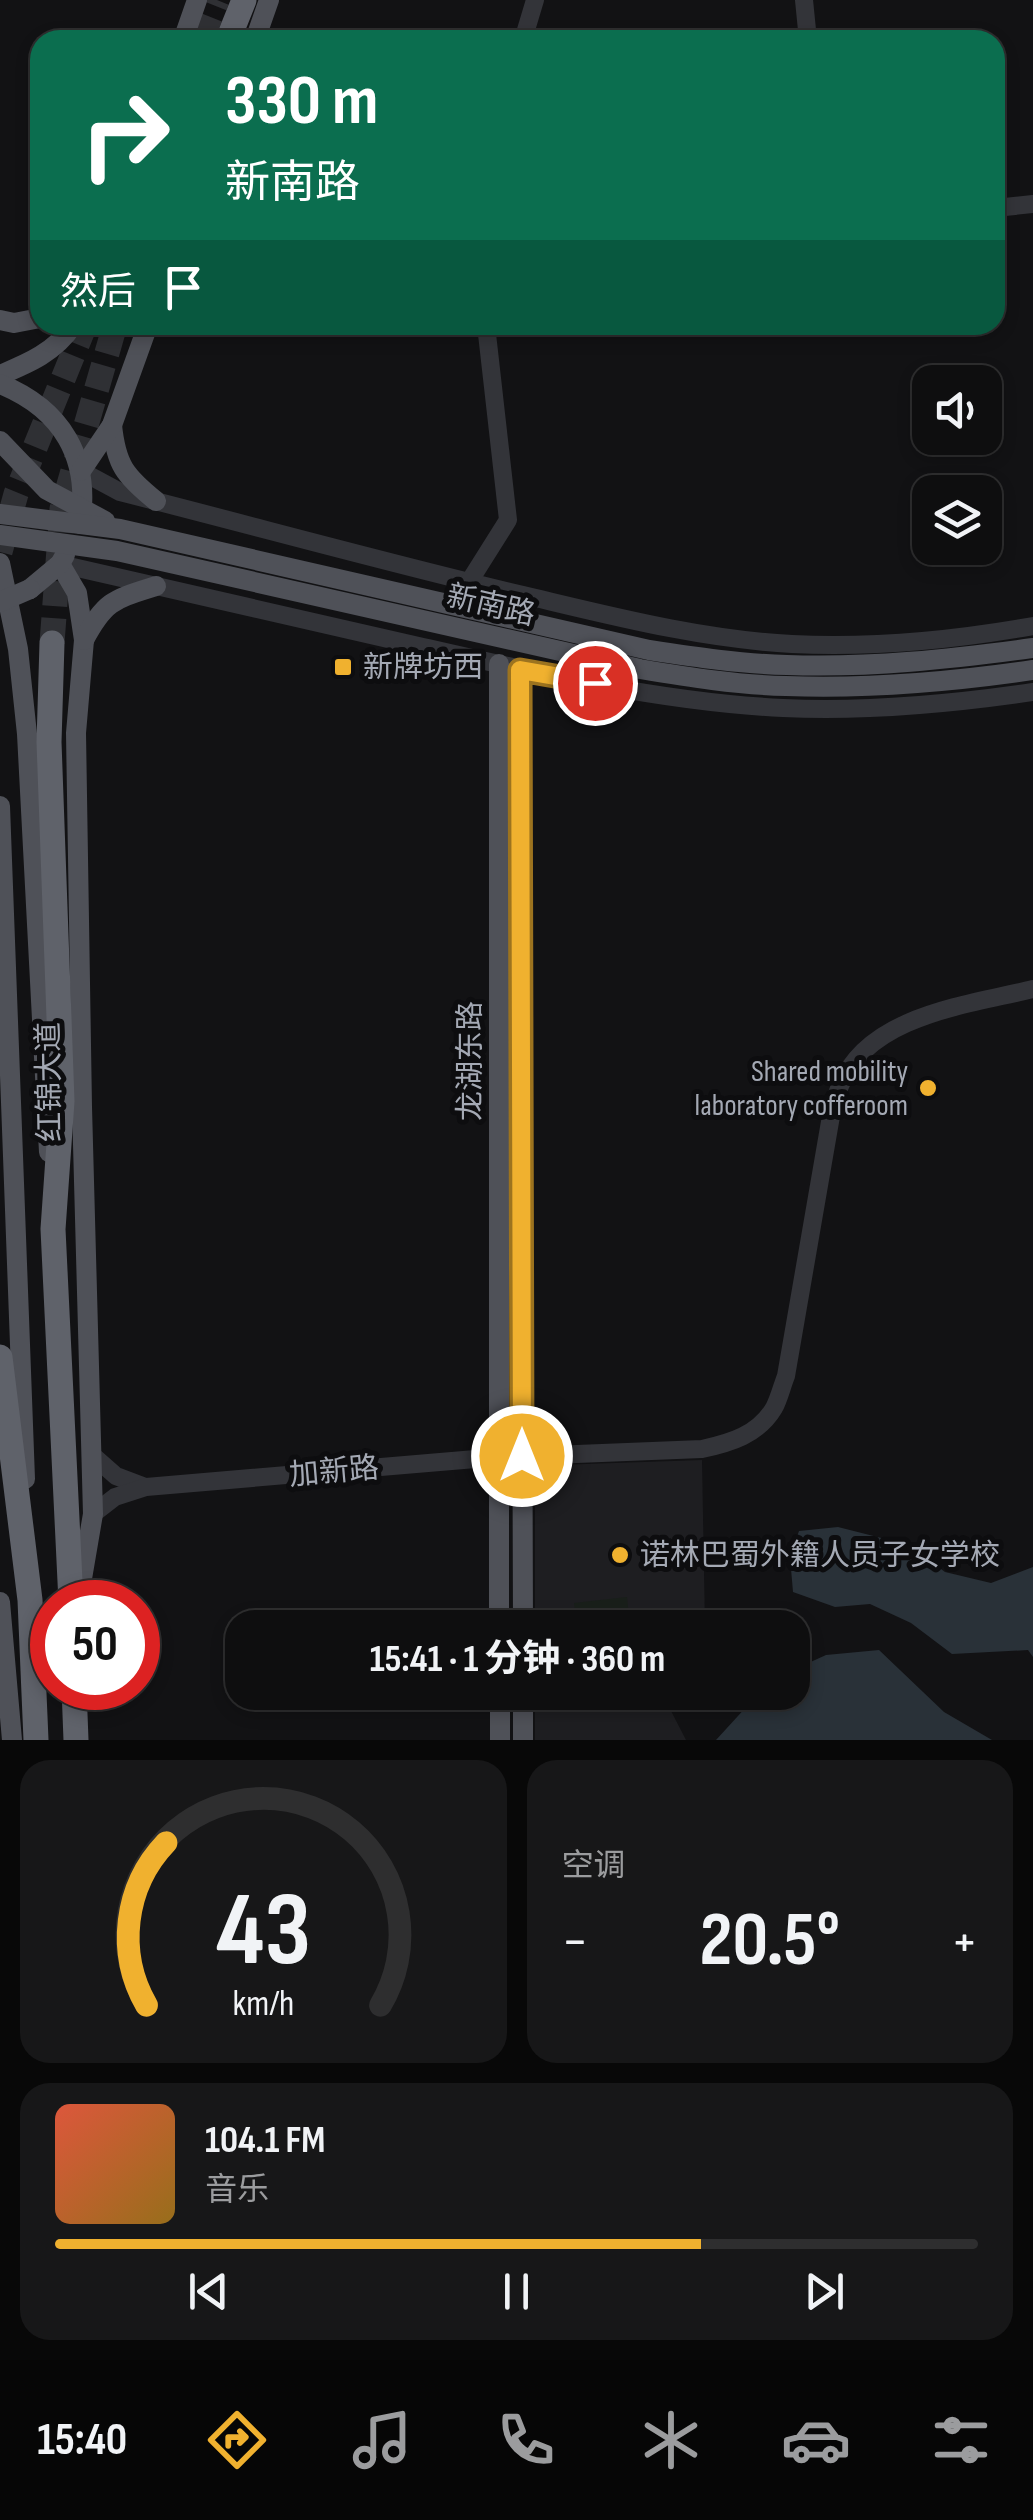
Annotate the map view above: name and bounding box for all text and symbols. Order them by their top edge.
text: 330 m [225,60,378,144]
icon: right [60,70,190,200]
text: 新南路 [225,156,360,211]
icon: arrive [156,260,211,315]
text: 然后 [60,270,136,315]
map controls [912,365,1002,565]
button: sound [912,365,1002,455]
button: layers [912,475,1002,565]
street label: 新南路 [443,578,539,634]
pin [553,641,638,726]
place label: 新牌坊西 [363,650,483,686]
marker: 新牌坊西 [332,656,354,678]
icon: arrive [568,656,623,711]
street label: 龙湖东路 [453,1001,489,1121]
street label: 红锦大道 [31,1022,69,1142]
place label: Shared mobility laboratory cofferoom [695,1054,908,1124]
marker: Shared mobility laboratory cofferoom [917,1077,939,1099]
position arrow [470,1404,574,1508]
street label: 加新路 [288,1450,380,1494]
place label: 诺林巴蜀外籍人员子女学校 [640,1538,1000,1574]
marker: 诺林巴蜀外籍人员子女学校 [609,1544,631,1566]
speed limit sign: 50 [30,1580,160,1710]
text: 15:41 · 1 分钟 · 360 m [370,1637,665,1682]
text: 空调 [562,1847,626,1886]
text: 43 [216,1869,311,1994]
text: 20.5° [700,1896,840,1987]
text: − [562,1909,588,1976]
text: + [951,1909,978,1976]
text: km/h [232,1983,294,2026]
text: 104.1 FM [205,2118,325,2163]
text: 音乐 [205,2171,269,2210]
icon: previous [181,2264,236,2319]
icon: pause [489,2264,544,2319]
icon: next [797,2264,852,2319]
icon: directions [202,2405,272,2475]
icon: music [347,2405,417,2475]
icon: phone [491,2405,561,2475]
icon: climate [636,2405,706,2475]
icon: car [781,2405,851,2475]
icon: filters [926,2405,996,2475]
text: 15:40 [37,2413,127,2468]

